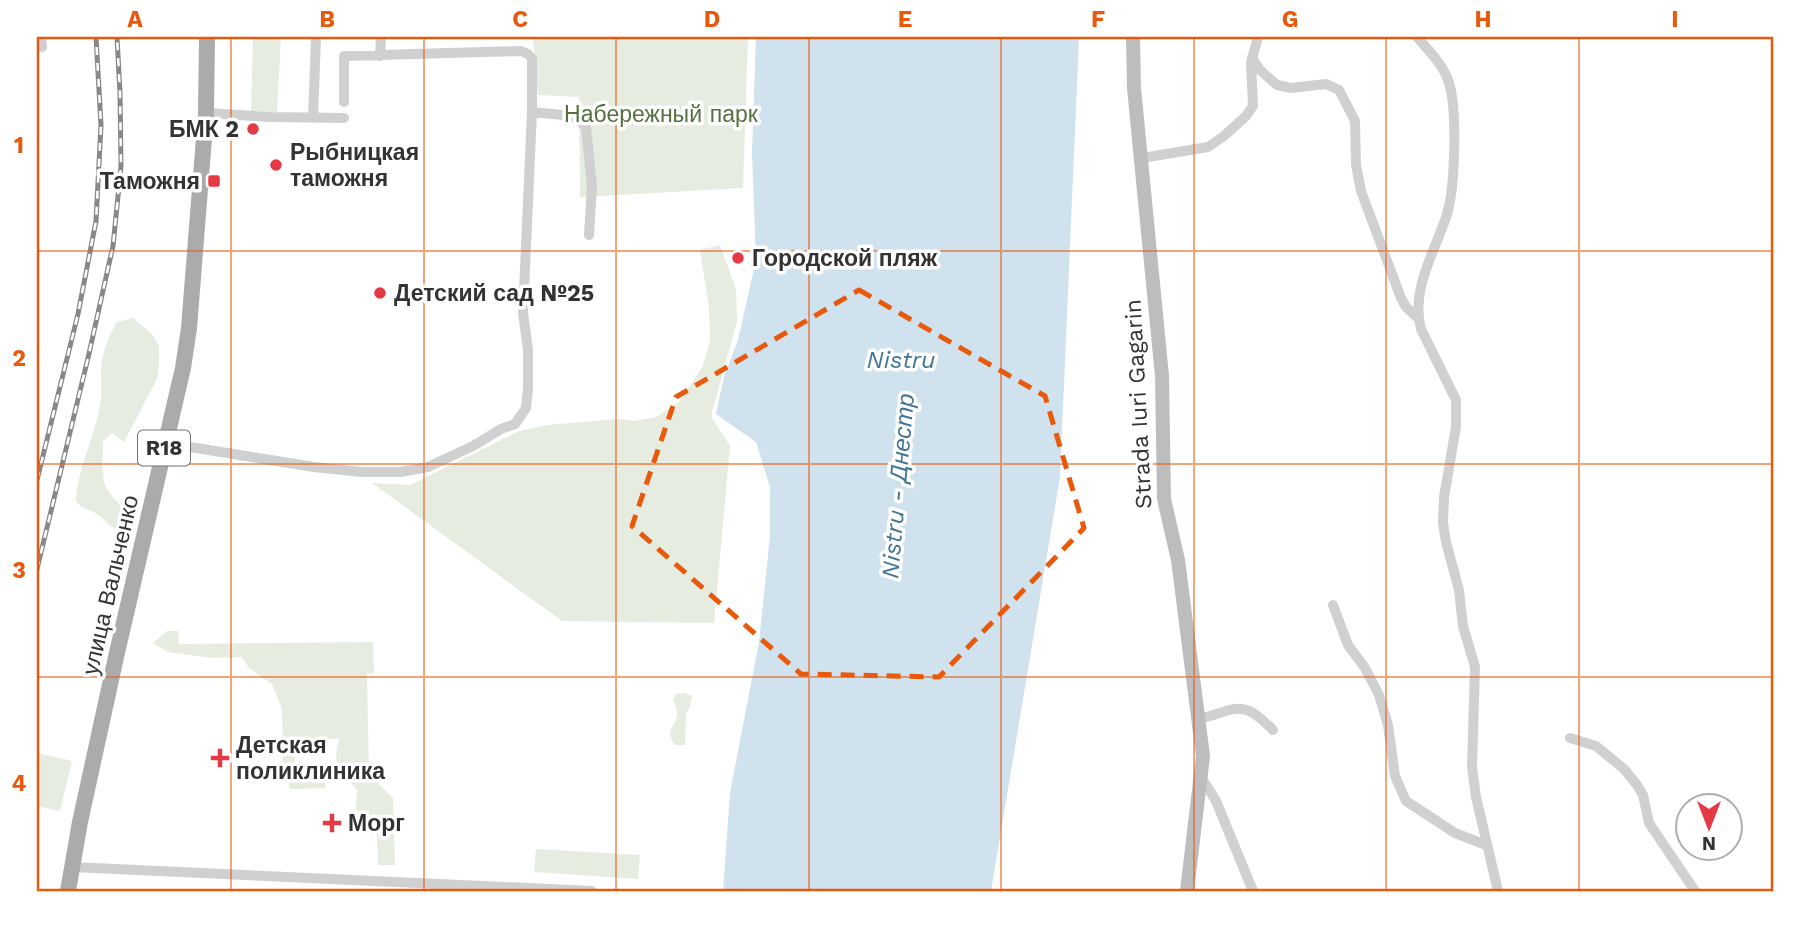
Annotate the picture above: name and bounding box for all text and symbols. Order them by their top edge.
text: A [127,6,143,33]
text: B [319,6,335,33]
text: C [512,6,528,33]
text: D [704,6,720,33]
text: E [898,6,912,33]
text: F [1091,6,1105,33]
text: G [1282,6,1298,33]
text: H [1474,6,1492,33]
text: I [1671,6,1679,33]
park label: Набережный парк [564,101,759,128]
place label: БМК 2 [169,116,239,143]
marker: БМК 2 [245,121,261,137]
text: 1 [14,132,24,159]
place label: Рыбницкая таможня [290,139,419,192]
marker: Рыбницкая таможня [268,157,284,173]
place label: Таможня [100,168,200,195]
marker: Таможня [206,173,222,189]
place label: Городской пляж [752,245,938,272]
marker: Городской пляж [730,250,746,266]
place label: Детский сад №25 [394,280,594,307]
marker: Детский сад №25 [372,285,388,301]
street label: Strada Iuri Gagarin [1120,298,1157,510]
text: 2 [12,345,26,372]
water label: Nistru [867,346,935,374]
water label: Nistru - Днестр [876,392,920,580]
road number: R18 [138,430,190,466]
street label: улица Вальченко [77,493,144,678]
text: 3 [12,557,26,584]
place label: Детская поликлиника [236,732,385,785]
marker: Детская поликлиника [210,748,230,768]
text: 4 [12,770,27,797]
north arrow [1674,792,1744,862]
place label: Морг [348,810,405,837]
marker: Морг [322,813,342,833]
text: N [1702,832,1716,855]

